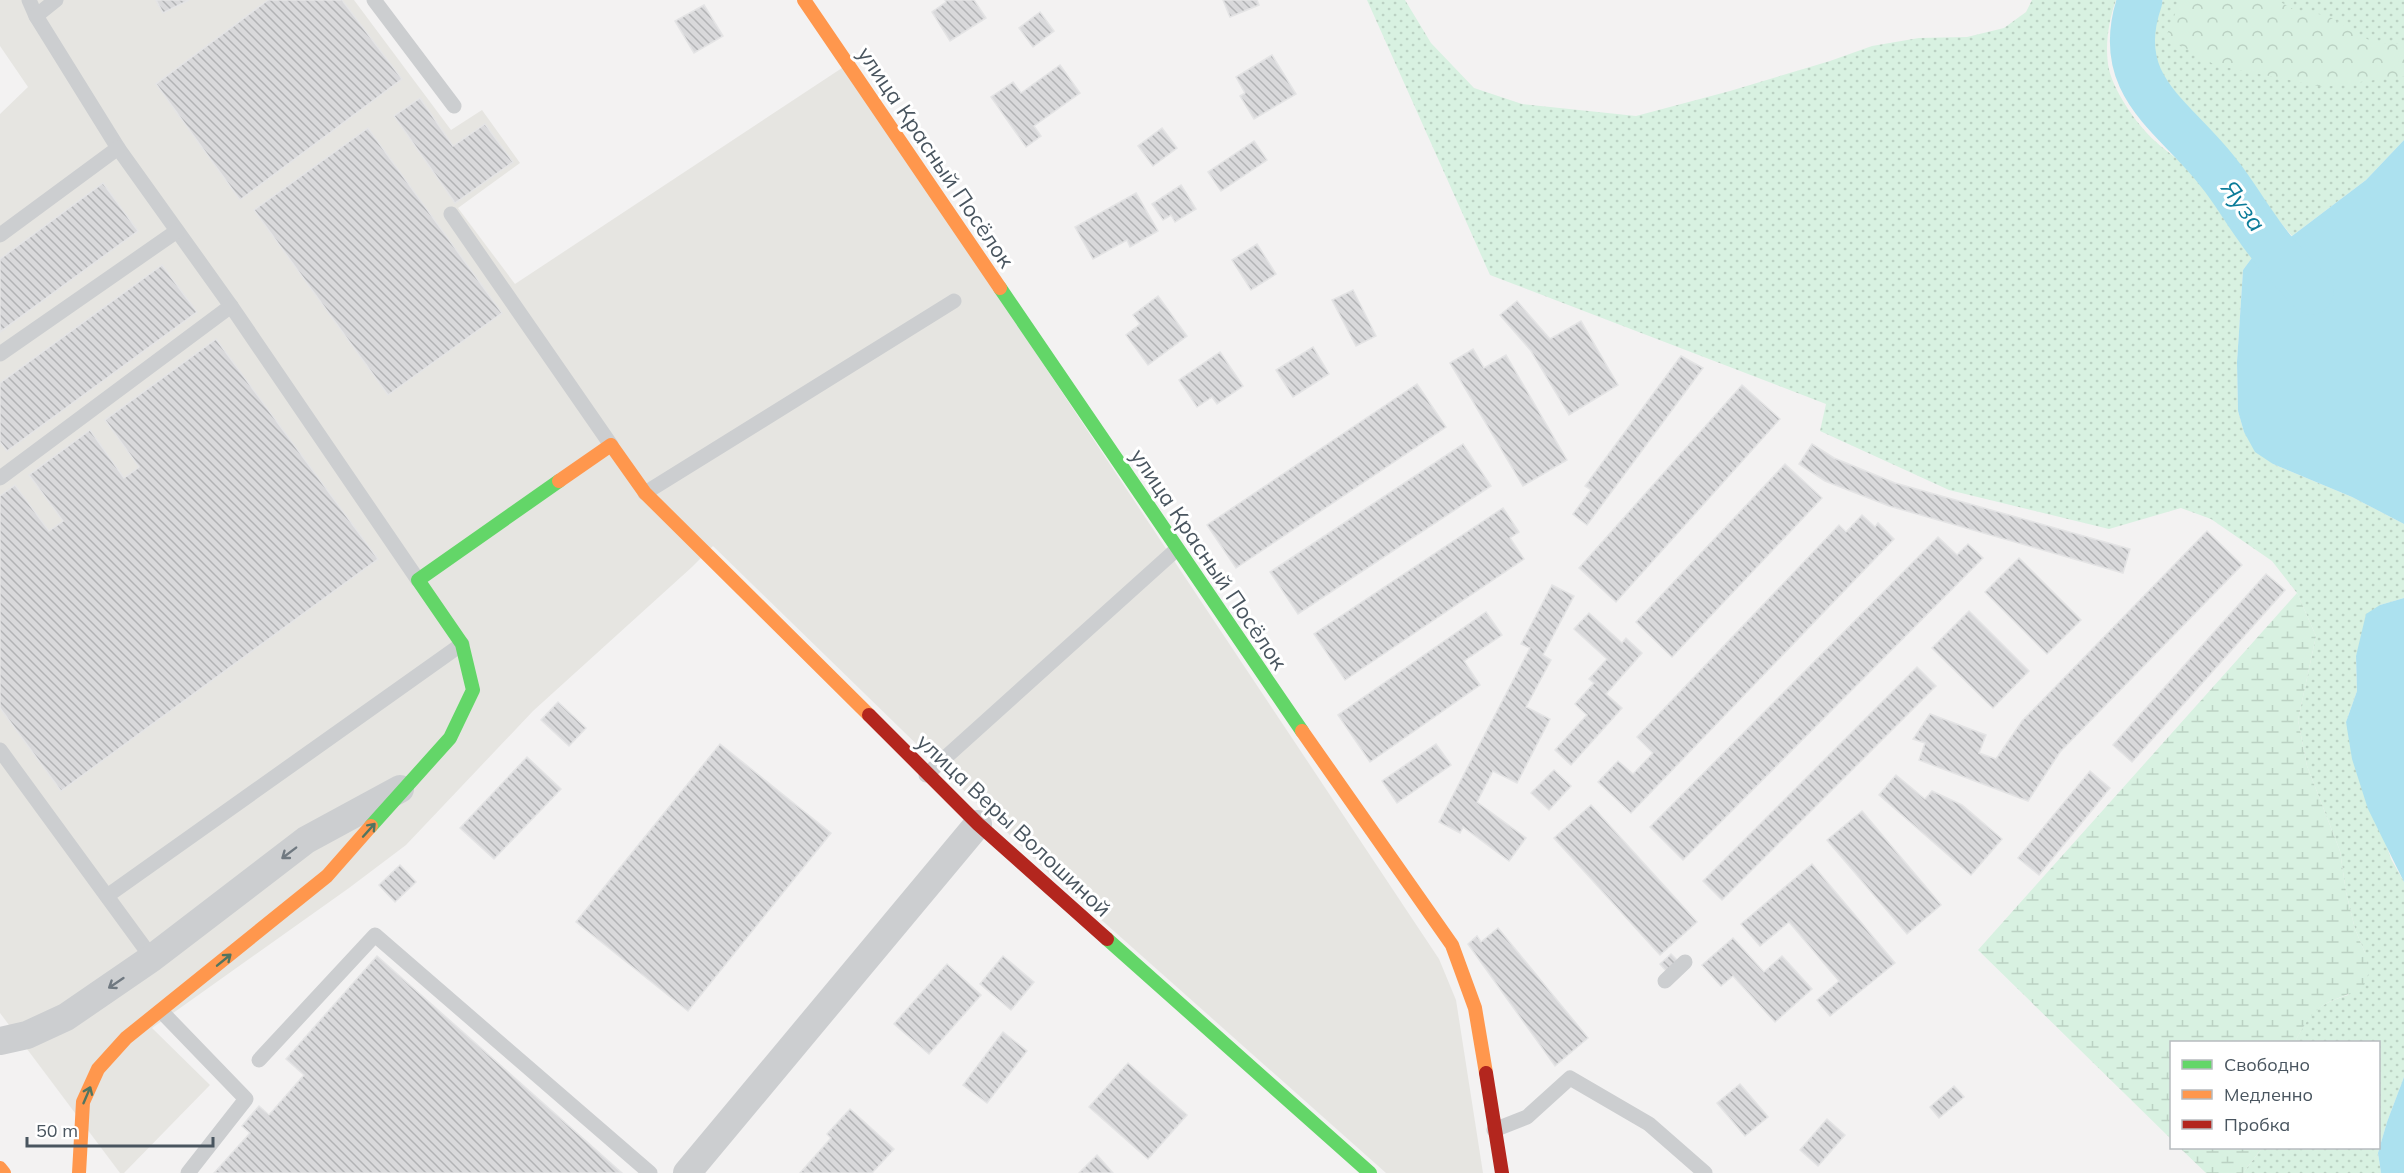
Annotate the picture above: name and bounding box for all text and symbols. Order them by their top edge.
street label: улица Красный Посёлок [851,41,1021,273]
water label: Яуза [2215,173,2272,237]
street label: улица Красный Посёлок [1124,443,1294,675]
street label: улица Веры Волошиной [911,728,1117,922]
one-way arrow [362,823,376,838]
one-way arrow [281,847,297,860]
one-way arrow [216,953,231,967]
one-way arrow [108,977,125,989]
legend [2170,1041,2380,1149]
text: Свободно [2224,1053,2310,1076]
text: Медленно [2224,1083,2313,1106]
one-way arrow [82,1086,93,1104]
scale bar [27,1110,213,1148]
text: Пробка [2224,1113,2290,1136]
text: 50 m [36,1119,78,1142]

